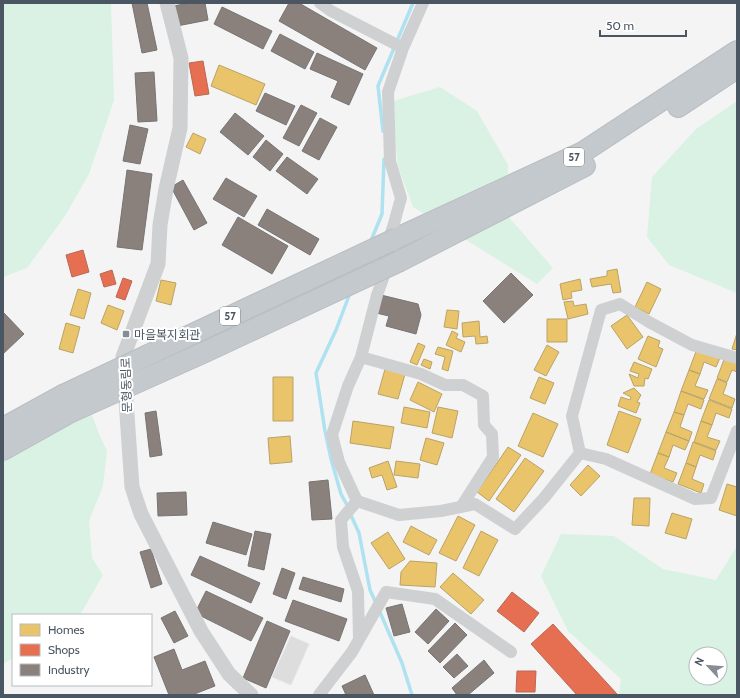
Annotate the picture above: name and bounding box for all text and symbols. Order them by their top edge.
scale bar [600,12,686,38]
text: 50 m [606,18,634,33]
road number: 57 [564,148,584,166]
road number: 57 [220,307,240,325]
place label: 마을복지회관 [134,327,200,342]
marker: 마을복지회관 [121,329,131,339]
street label: 문형동림로 [118,357,134,413]
legend [12,614,152,686]
text: Homes [48,622,85,637]
text: Shops [48,642,80,657]
north arrow [688,646,728,686]
text: N [691,655,707,668]
text: Industry [48,662,89,677]

